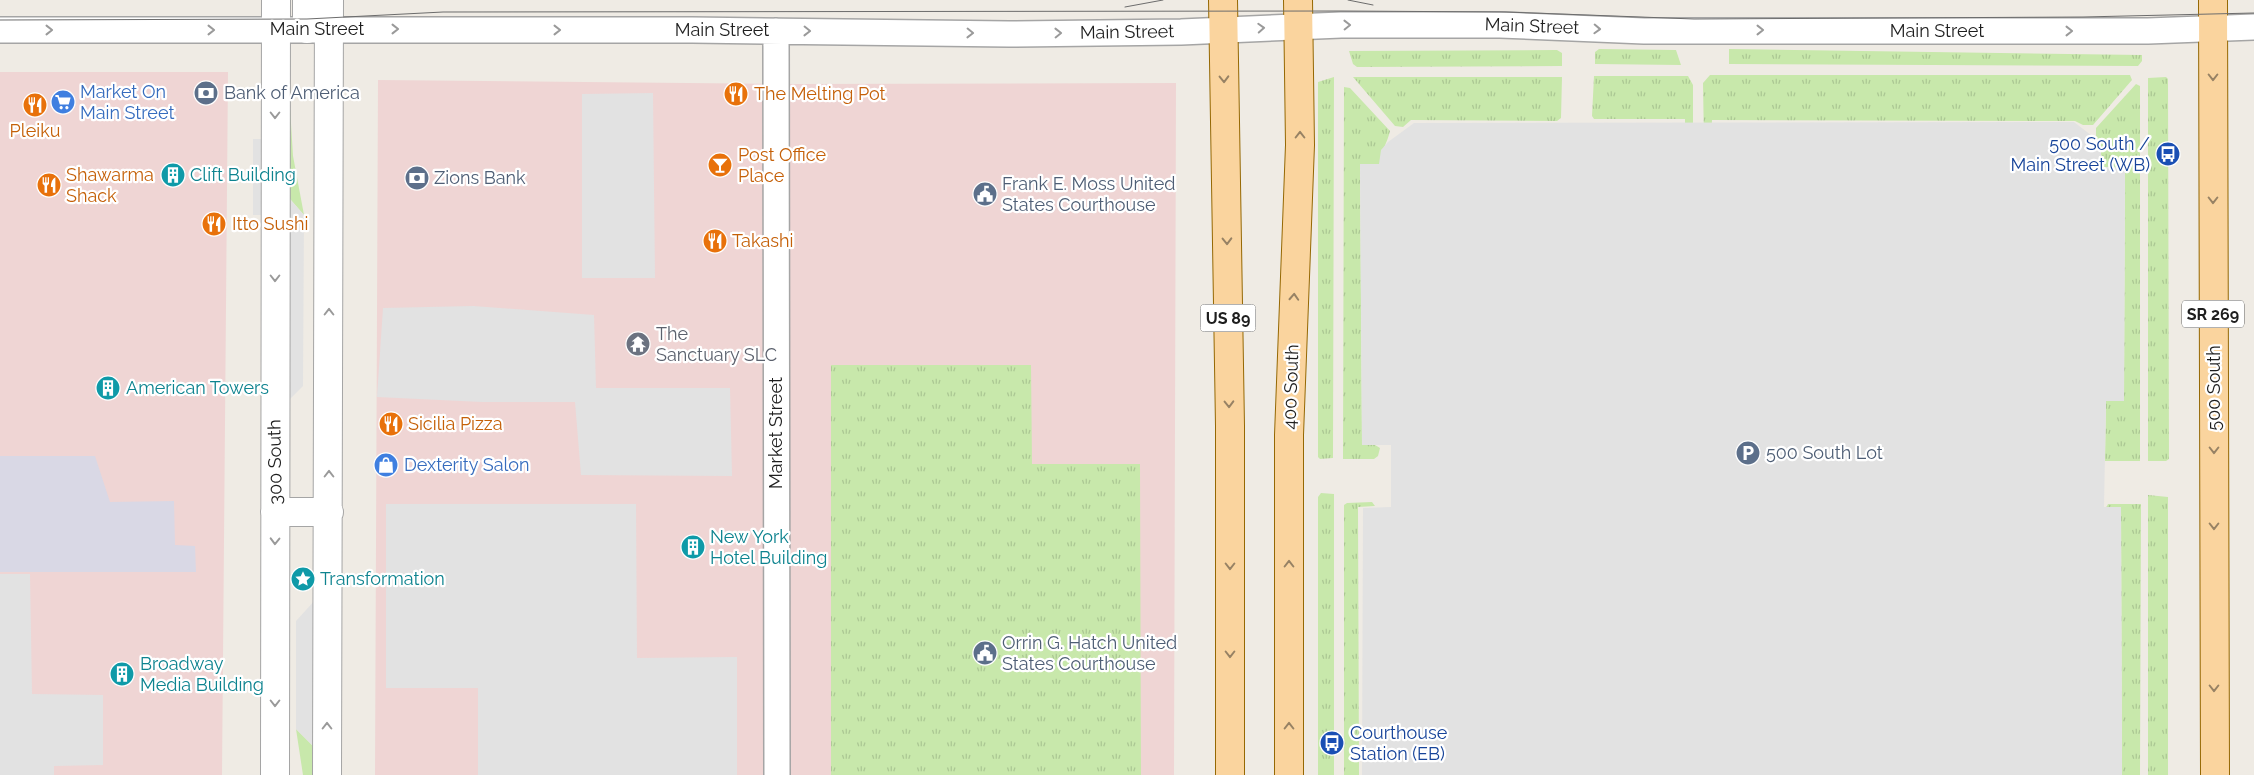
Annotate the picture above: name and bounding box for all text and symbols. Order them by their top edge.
street label: Main Street [1484,13,1580,38]
street label: Main Street [270,18,364,39]
street label: Main Street [675,19,769,40]
one-way arrow [1343,19,1351,30]
street label: Main Street [1080,20,1174,43]
street label: Main Street [1890,20,1984,41]
one-way arrow [1257,23,1265,34]
one-way arrow [1593,23,1601,34]
one-way arrow [392,24,399,34]
one-way arrow [45,25,53,35]
one-way arrow [208,25,215,35]
one-way arrow [554,25,562,35]
one-way arrow [1756,25,1764,35]
one-way arrow [804,26,812,36]
one-way arrow [2065,26,2073,36]
one-way arrow [966,28,974,38]
one-way arrow [1054,28,1062,38]
one-way arrow [2208,73,2218,81]
one-way arrow [1219,76,1229,83]
bank icon: Bank of America [193,80,219,106]
place label: Market On Main Street [80,81,174,123]
restaurant icon: The Melting Pot [723,81,749,107]
place label: Bank of America [224,82,360,103]
place label: The Melting Pot [754,83,886,104]
supermarket icon: Market On Main Street [50,89,76,115]
restaurant icon: Pleiku [22,92,48,118]
one-way arrow [270,112,280,119]
place label: Pleiku [10,120,60,141]
one-way arrow [1295,131,1305,138]
place label: 500 South / Main Street (WB) [2011,133,2150,175]
bus stop icon: 500 South / Main Street (WB) [2155,141,2181,167]
place label: Post Office Place [738,144,827,186]
bar icon: Post Office Place [707,152,733,178]
building icon: Clift Building [160,162,186,188]
place label: Shawarma Shack [66,164,154,206]
place label: Clift Building [190,164,296,185]
bank icon: Zions Bank [404,165,430,191]
place label: Zions Bank [434,167,526,188]
restaurant icon: Shawarma Shack [36,172,62,198]
place label: Frank E. Moss United States Courthouse [1002,173,1175,215]
public building icon: Frank E. Moss United States Courthouse [972,181,998,207]
one-way arrow [2208,196,2218,204]
restaurant icon: Itto Sushi [201,211,227,237]
place label: Itto Sushi [232,213,308,234]
restaurant icon: Takashi [702,228,728,254]
place label: Takashi [732,230,793,251]
one-way arrow [1221,238,1232,246]
one-way arrow [270,274,280,282]
one-way arrow [1289,293,1300,301]
road number: SR 269 [2182,300,2244,328]
road number: US 89 [1200,304,1256,332]
one-way arrow [323,307,334,315]
place label: The Sanctuary SLC [656,323,777,365]
temple icon: The Sanctuary SLC [625,331,651,357]
street label: 400 South [1279,344,1302,430]
street label: 500 South [2203,345,2224,431]
building icon: American Towers [95,375,121,401]
place label: American Towers [126,377,269,398]
street label: Market Street [765,377,786,489]
one-way arrow [1224,400,1235,408]
restaurant icon: Sicilia Pizza [378,411,404,437]
place label: Sicilia Pizza [408,413,503,434]
street label: 300 South [263,419,286,505]
parking icon: 500 South Lot [1735,440,1761,466]
place label: 500 South Lot [1766,442,1883,463]
one-way arrow [2209,446,2219,454]
shop icon: Dexterity Salon [373,452,399,478]
place label: Dexterity Salon [404,454,530,475]
one-way arrow [324,470,334,478]
one-way arrow [2209,522,2219,530]
place label: New York Hotel Building [710,526,827,568]
building icon: New York Hotel Building [680,534,706,560]
one-way arrow [270,538,280,545]
one-way arrow [1284,560,1294,568]
one-way arrow [1225,563,1235,571]
place icon: Transformation [290,566,316,592]
place label: Transformation [320,568,445,589]
place label: Orrin G. Hatch United States Courthouse [1002,632,1177,674]
public building icon: Orrin G. Hatch United States Courthouse [972,640,998,666]
one-way arrow [1225,650,1235,658]
place label: Broadway Media Building [140,653,264,695]
building icon: Broadway Media Building [109,661,135,687]
one-way arrow [2209,684,2219,692]
one-way arrow [270,700,280,708]
one-way arrow [322,722,332,730]
one-way arrow [1284,722,1294,730]
place label: Courthouse Station (EB) [1350,722,1448,764]
bus stop icon: Courthouse Station (EB) [1319,730,1345,756]

